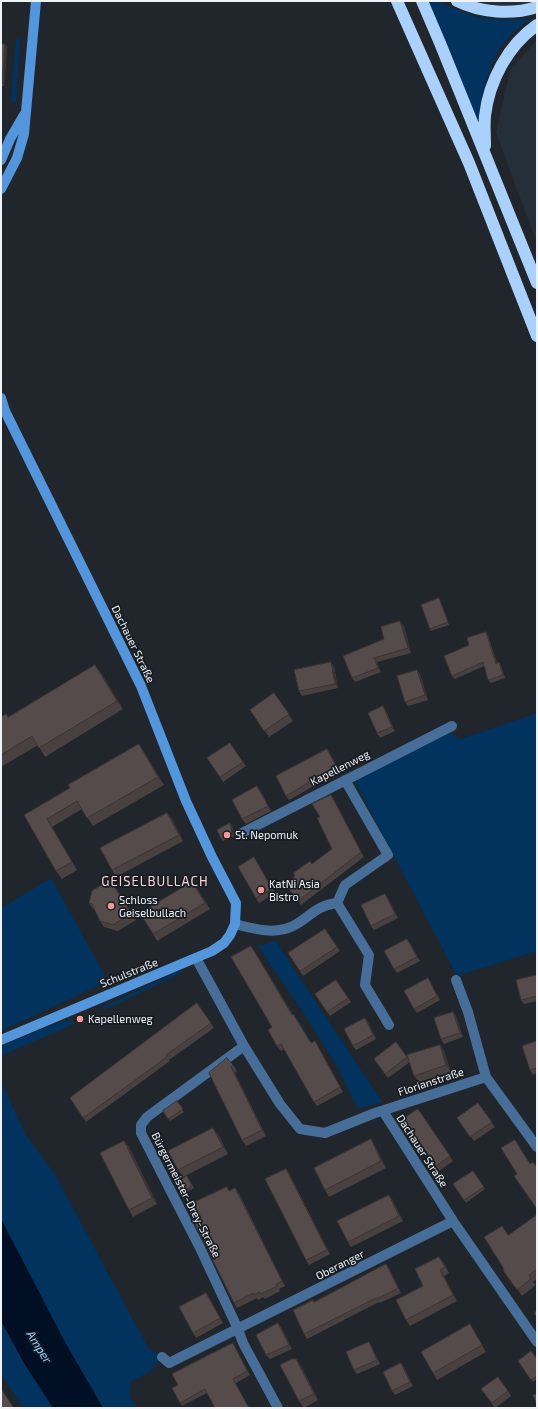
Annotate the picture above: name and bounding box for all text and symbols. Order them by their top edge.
street label: Dachauer Straße [109,603,157,685]
street label: Kapellenweg [308,747,372,789]
place label: St. Nepomuk [235,828,298,842]
marker: St. Nepomuk [222,830,232,840]
district label: GEISELBULLACH [101,874,209,890]
place label: KatNi Asia Bistro [269,877,320,903]
marker: KatNi Asia Bistro [256,885,266,895]
place label: Schloss Geiselbullach [119,893,186,919]
marker: Schloss Geiselbullach [106,901,116,911]
street label: Schulstraße [98,955,160,991]
place label: Kapellenweg [88,1012,153,1026]
marker: Kapellenweg [75,1014,85,1024]
street label: Florianstraße [396,1065,466,1099]
street label: Dachauer Straße [394,1112,450,1190]
street label: Bürgermeister-Drey-Straße [149,1130,223,1260]
street label: Oberanger [313,1247,367,1283]
water label: Amper [23,1328,55,1366]

